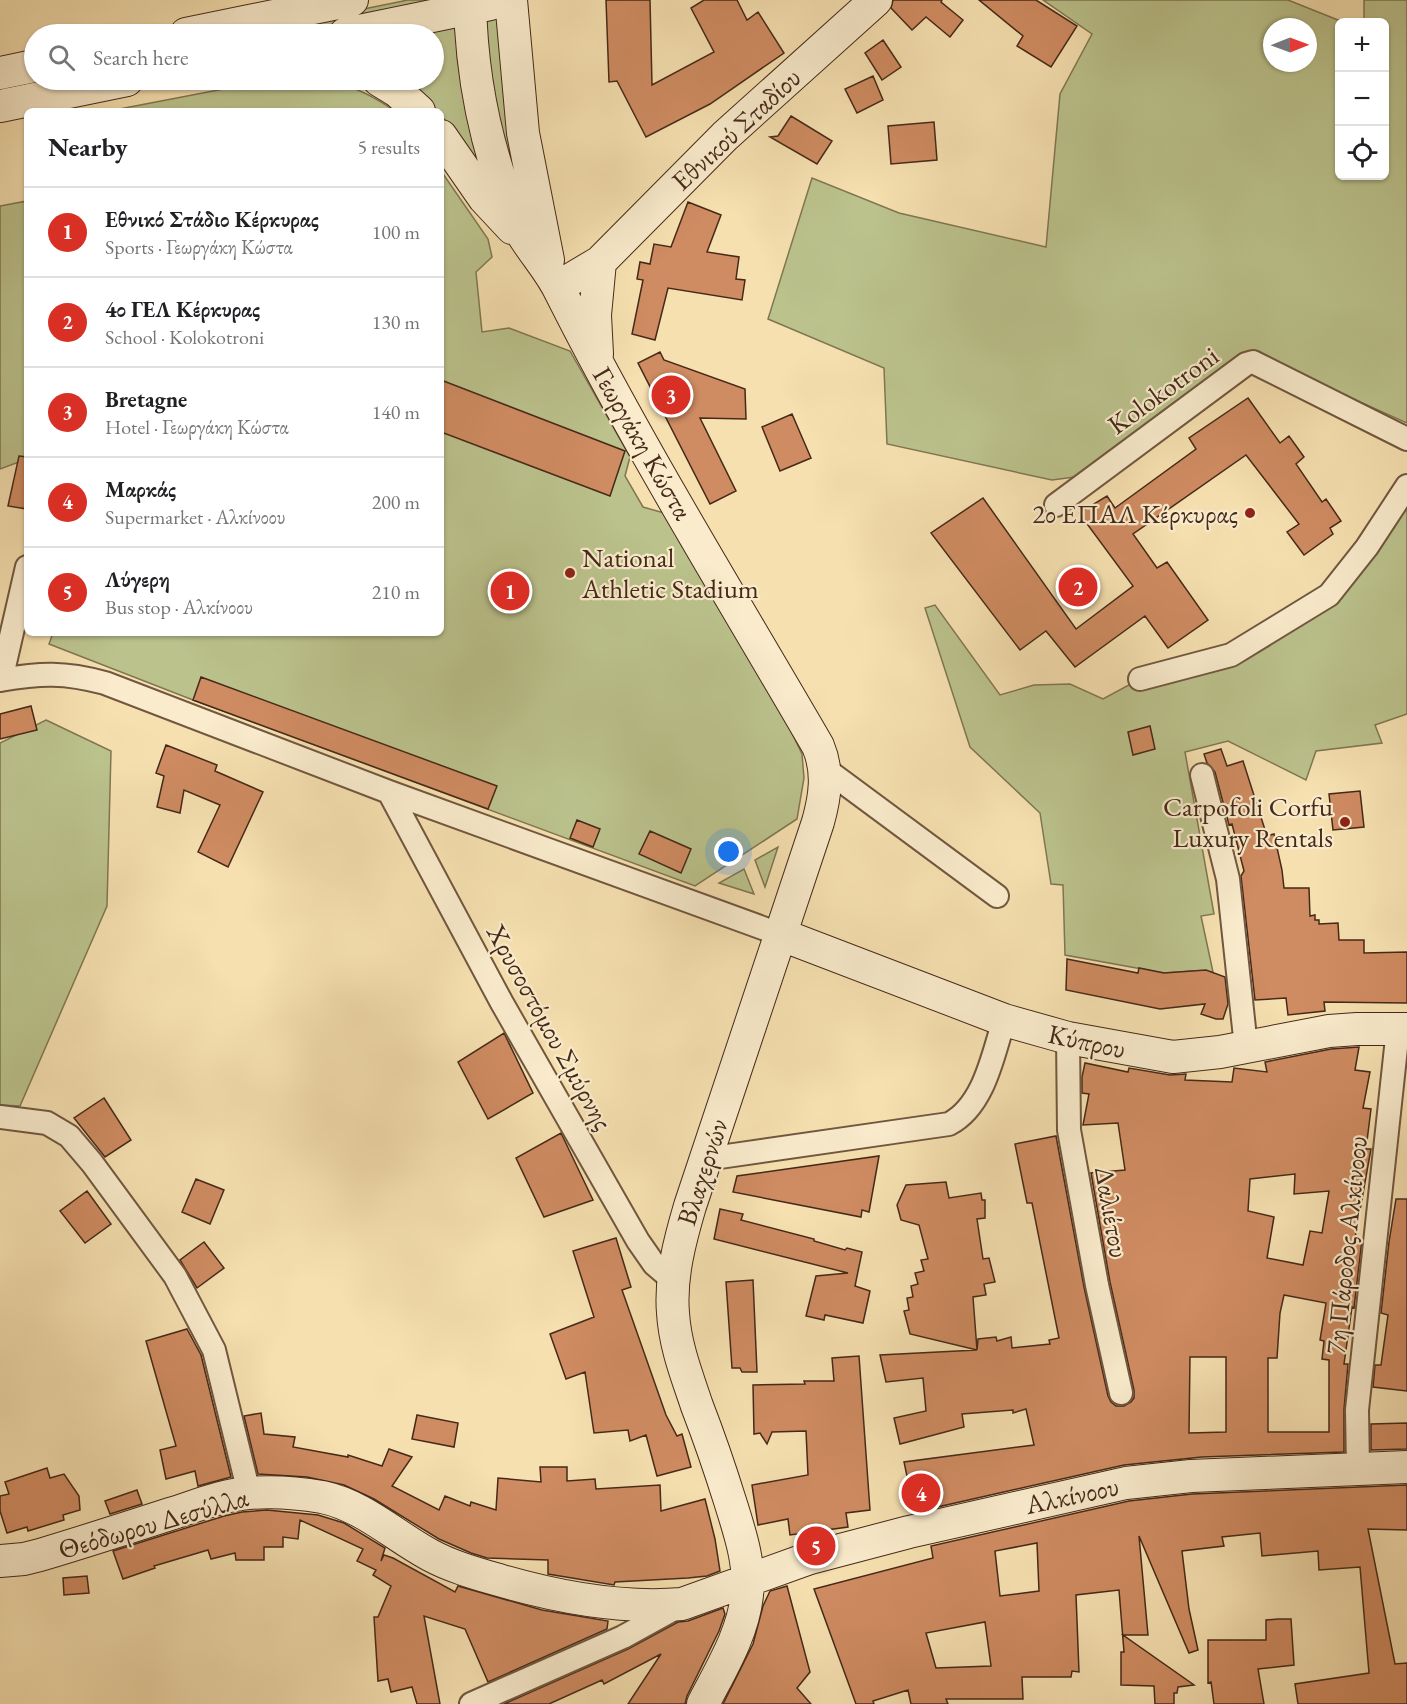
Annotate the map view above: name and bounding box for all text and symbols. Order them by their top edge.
north arrow [1263,18,1317,72]
map controls [1335,18,1389,180]
button: + [1335,18,1389,72]
search box [24,24,444,90]
icon: search [45,41,78,74]
text: Search here [93,43,188,72]
street label: Εθνικού Σταδίου [664,60,808,198]
button: − [1335,72,1389,126]
button: locate [1335,126,1389,180]
text: Nearby [48,130,128,164]
text: 5 results [357,134,420,160]
text: Εθνικό Στάδιο Κέρκυρας [105,205,319,234]
text: 1 [62,219,73,245]
text: 100 m [372,219,420,245]
text: Sports · Γεωργάκη Κώστα [105,234,293,260]
text: 4ο ΓΕΛ Κέρκυρας [105,295,260,324]
text: 2 [62,309,73,335]
text: 130 m [372,309,420,335]
text: School · Kolokotroni [105,324,264,350]
street label: Kolokotroni [1101,338,1226,442]
street label: Γεωργάκη Κώστα [585,360,701,526]
pin: 3 [652,372,690,418]
text: Bretagne [105,385,187,414]
text: 3 [62,399,73,425]
text: 140 m [372,399,420,425]
text: Hotel · Γεωργάκη Κώστα [105,414,289,440]
text: Μαρκάς [105,475,176,504]
text: 4 [62,489,73,515]
text: 200 m [372,489,420,515]
place label: 2ο ΕΠΑΛ Κέρκυρας [1032,496,1238,531]
text: Supermarket · Αλκίνοου [105,504,286,530]
marker: 2ο ΕΠΑΛ Κέρκυρας [1243,506,1257,520]
place label: National Athletic Stadium [581,540,759,606]
pin: 2 [1058,564,1098,610]
text: Λύγερη [105,565,170,594]
marker: National Athletic Stadium [563,566,577,580]
pin: 1 [490,568,530,614]
text: 5 [62,579,73,605]
text: 210 m [372,579,420,605]
text: Bus stop · Αλκίνοου [105,594,253,620]
place label: Carpofoli Corfu Luxury Rentals [1163,789,1333,855]
marker: Carpofoli Corfu Luxury Rentals [1338,815,1352,829]
your location [714,837,743,866]
street label: Χρυσοστόμου Σμύρνης [478,917,621,1136]
street label: Κύπρου [1045,1016,1129,1066]
street label: Βλαχερνών [668,1114,736,1230]
street label: 7η Πάροδος Αλκίνοου [1317,1134,1375,1356]
street label: Δαλιέτου [1087,1164,1137,1260]
street label: Αλκίνοου [1021,1468,1122,1522]
pin: 4 [902,1470,940,1516]
street label: Θεόδωρου Δεσύλλα [54,1479,253,1567]
pin: 5 [796,1524,836,1568]

